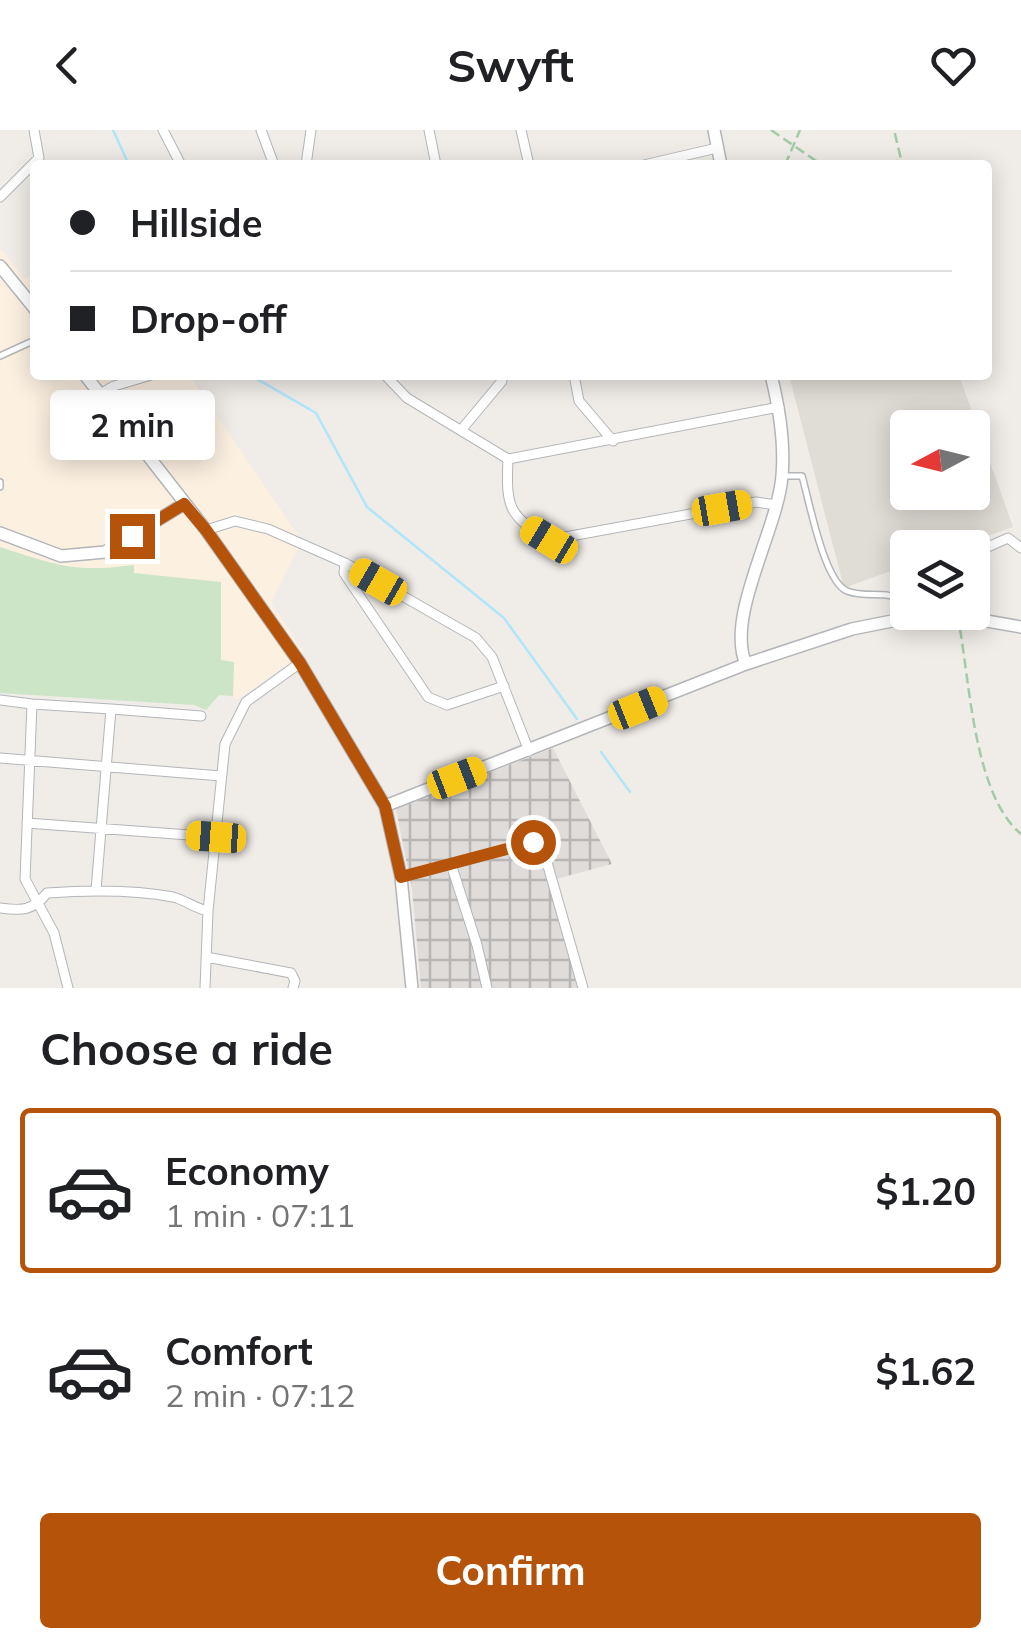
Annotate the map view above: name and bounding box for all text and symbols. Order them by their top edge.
text: Swyft [447,37,574,93]
icon: back [40,38,95,93]
icon: heart [926,38,981,93]
text: Hillside [130,199,263,247]
text: Drop-off [130,295,287,343]
callout: 2 min [49,391,214,461]
text: 2 min [90,405,175,445]
north arrow [890,410,990,510]
map controls [890,410,990,630]
car [690,488,754,528]
car [516,512,582,568]
route end [110,514,155,559]
button: layers [890,530,990,630]
car [345,554,411,610]
car [605,683,671,733]
car [424,753,490,803]
car [185,820,247,854]
route start [511,820,556,865]
text: Choose a ride [40,1020,333,1076]
icon: car [45,1146,135,1236]
text: Economy [165,1147,329,1195]
text: $1.20 [875,1167,976,1215]
text: 1 min · 07:11 [165,1195,355,1235]
icon: car [45,1326,135,1416]
text: Comfort [165,1327,313,1375]
text: $1.62 [875,1347,976,1395]
text: 2 min · 07:12 [165,1375,355,1415]
button: Confirm [40,1513,981,1628]

